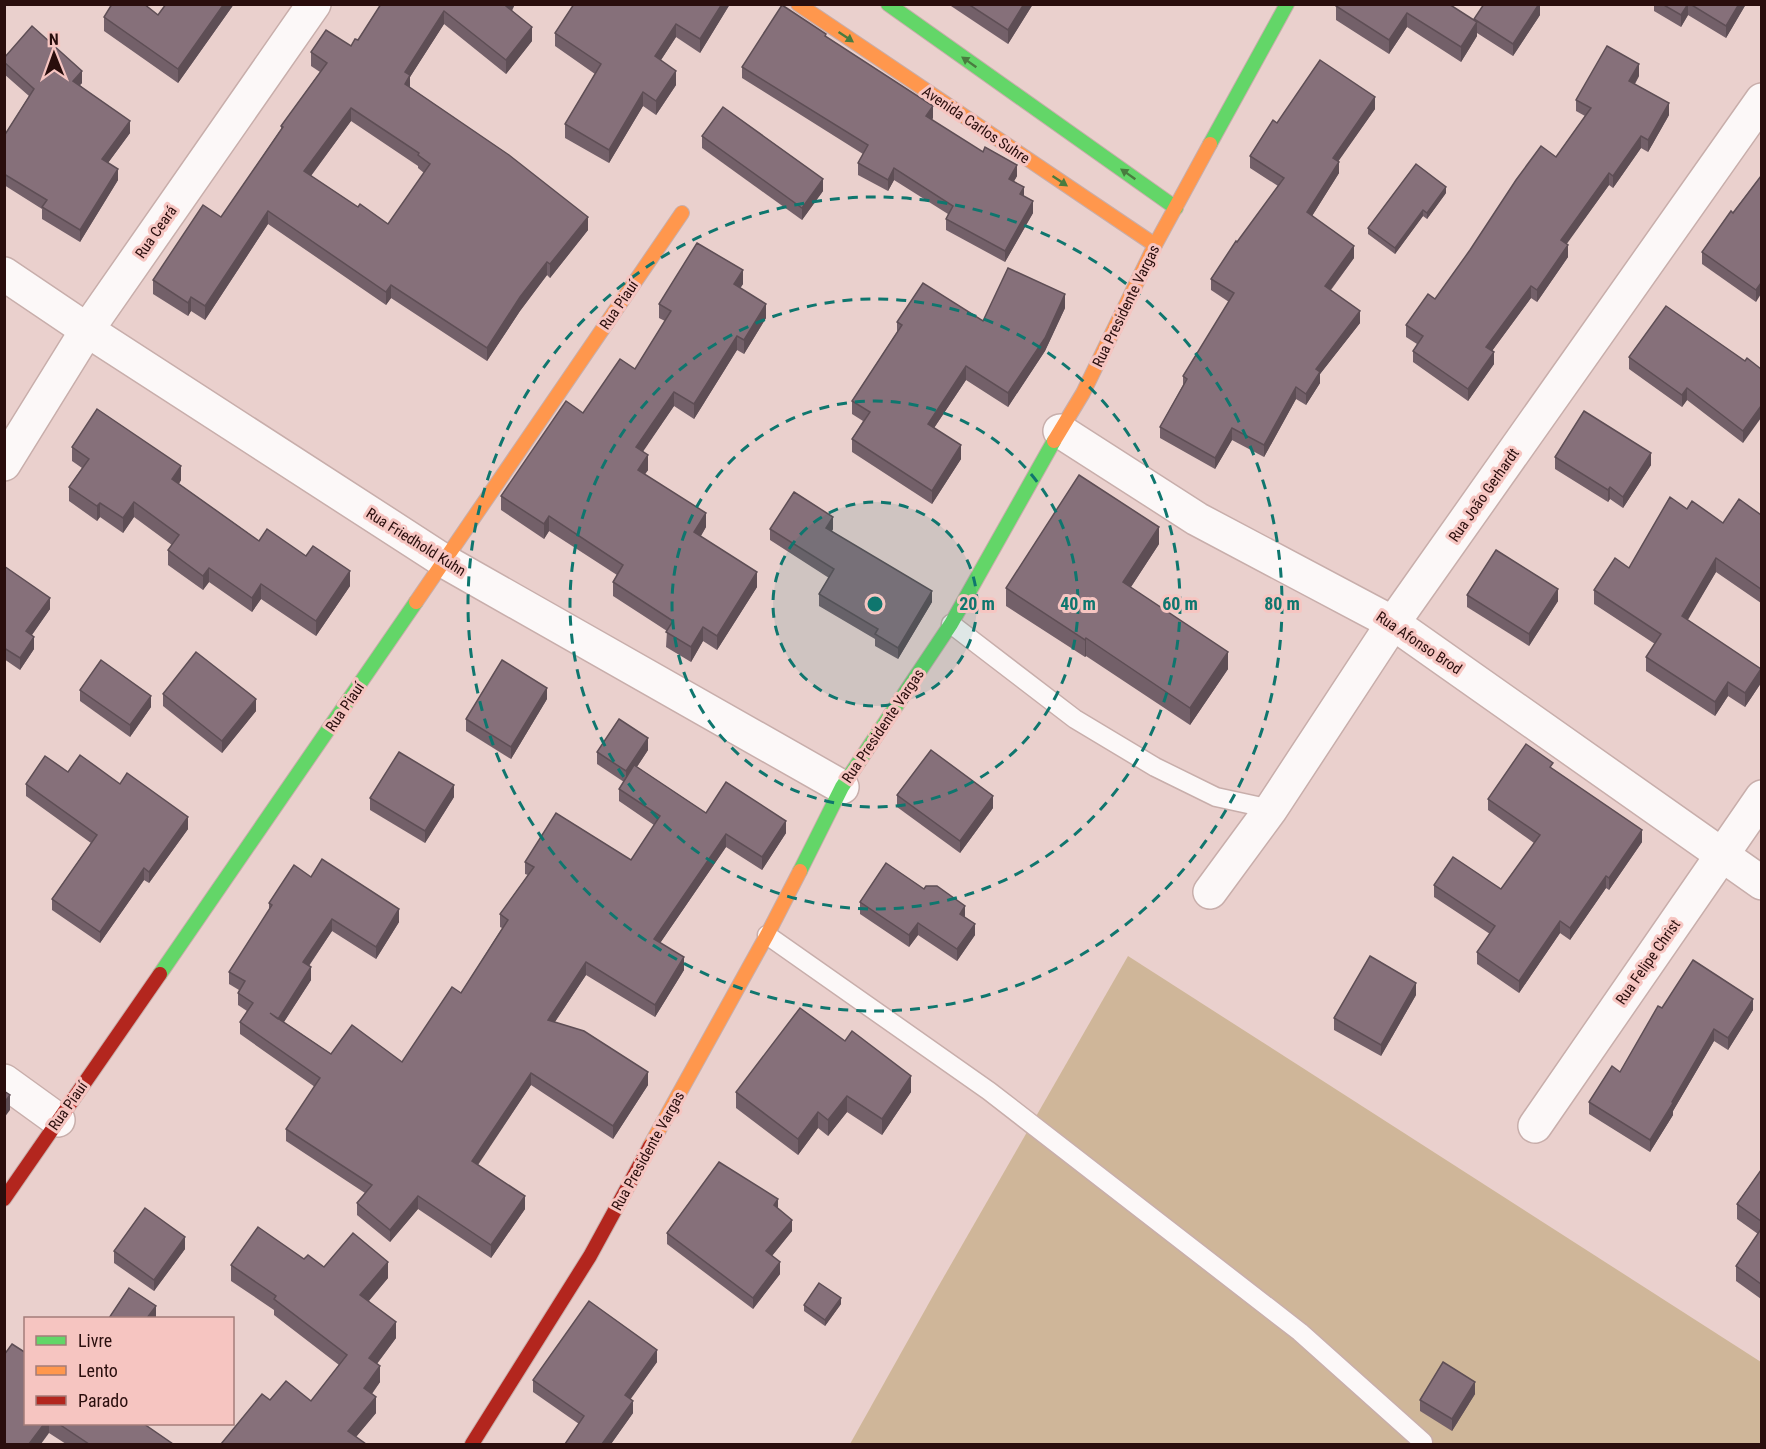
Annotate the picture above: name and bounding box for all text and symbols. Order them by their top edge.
north arrow [24,24,84,84]
text: N [49,30,59,49]
one-way arrow [838,31,854,43]
one-way arrow [961,56,977,68]
street label: Avenida Carlos Suhre [919,82,1033,168]
one-way arrow [1121,168,1137,180]
one-way arrow [1052,175,1068,187]
street label: Rua Ceará [131,202,181,262]
street label: Rua Presidente Vargas [1089,242,1163,370]
street label: Rua Piauí [596,276,643,333]
street label: Rua João Gerhardt [1445,445,1523,545]
street label: Rua Friedhold Kuhn [363,504,469,580]
text: 20 m [959,593,995,614]
text: 40 m [1060,593,1096,614]
text: 60 m [1162,593,1198,614]
text: 80 m [1264,593,1300,614]
centre of rings [865,594,885,614]
street label: Rua Afonso Brod [1373,608,1465,678]
street label: Rua Presidente Vargas [838,665,928,786]
street label: Rua Piauí [322,678,369,735]
street label: Rua Felipe Christ [1612,916,1684,1008]
street label: Rua Piauí [45,1077,92,1134]
street label: Rua Presidente Vargas [608,1088,688,1214]
legend [24,1317,234,1425]
text: Livre [78,1330,112,1351]
text: Lento [78,1360,118,1381]
text: Parado [78,1390,128,1411]

